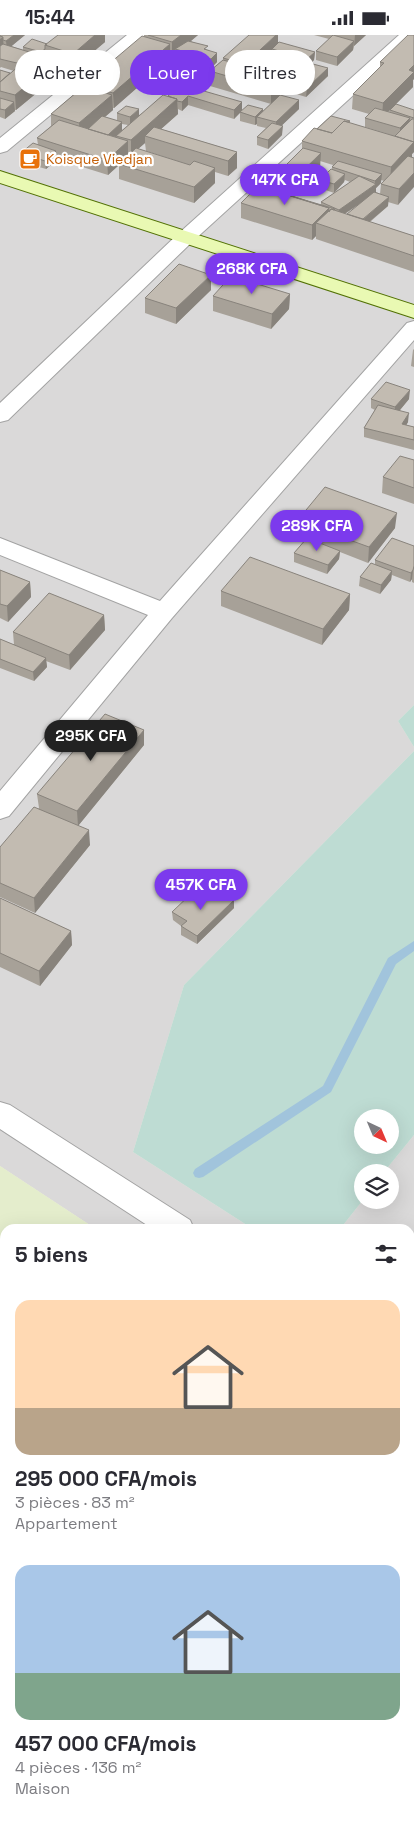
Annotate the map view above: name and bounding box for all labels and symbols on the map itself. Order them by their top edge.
cafe icon: Koisque Viedjan [18,147,42,171]
place label: Koisque Viedjan [46,150,153,168]
pin: 147K CFA [233,163,337,206]
pin: 268K CFA [200,253,304,295]
pin: 289K CFA [265,509,369,552]
pin: 295K CFA [39,719,143,762]
pin: 457K CFA [149,869,253,911]
north arrow [354,1109,399,1154]

